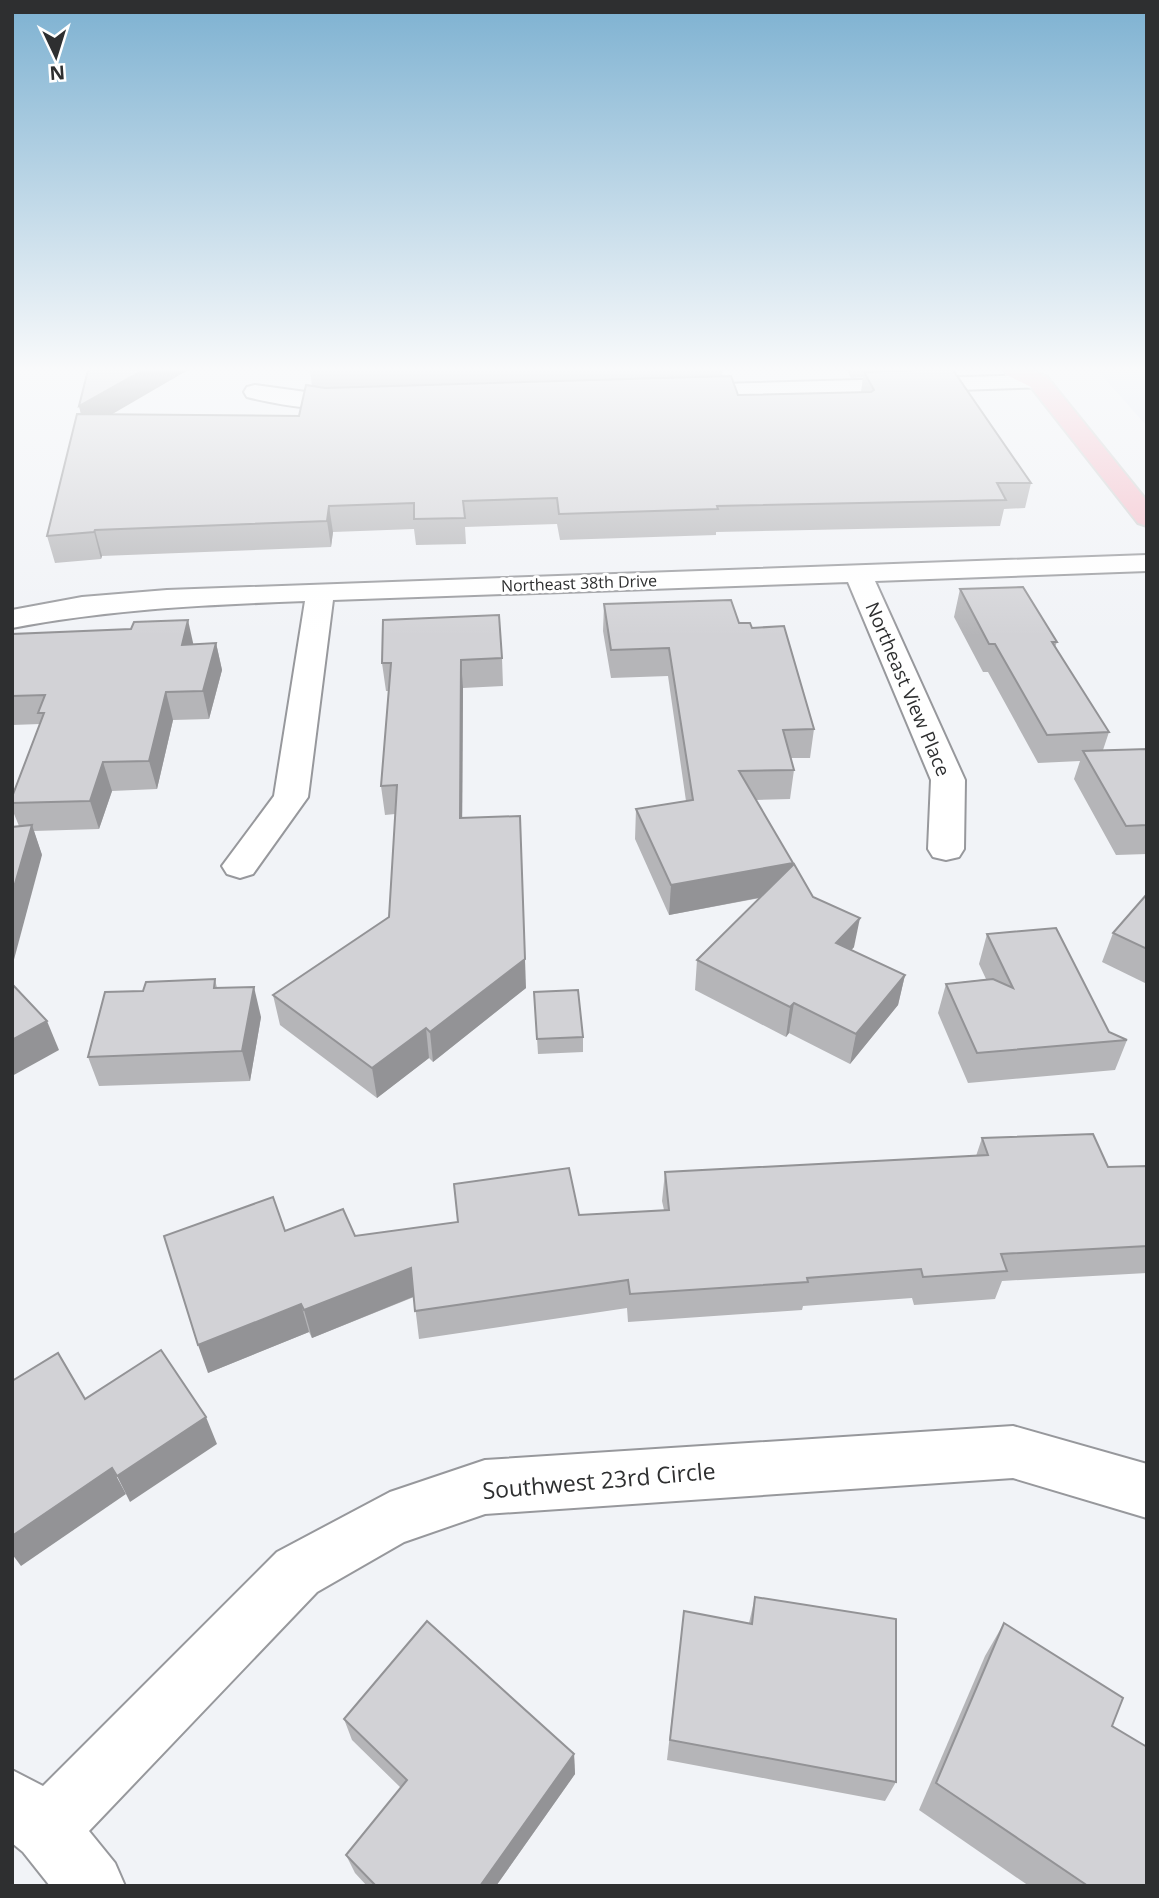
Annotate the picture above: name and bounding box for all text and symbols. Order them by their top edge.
north arrow [21,21,91,91]
text: N [49,59,66,86]
street label: Northeast 38th Drive [501,569,657,597]
street label: Northeast View Place [860,598,956,780]
street label: Southwest 23rd Circle [481,1454,717,1506]

